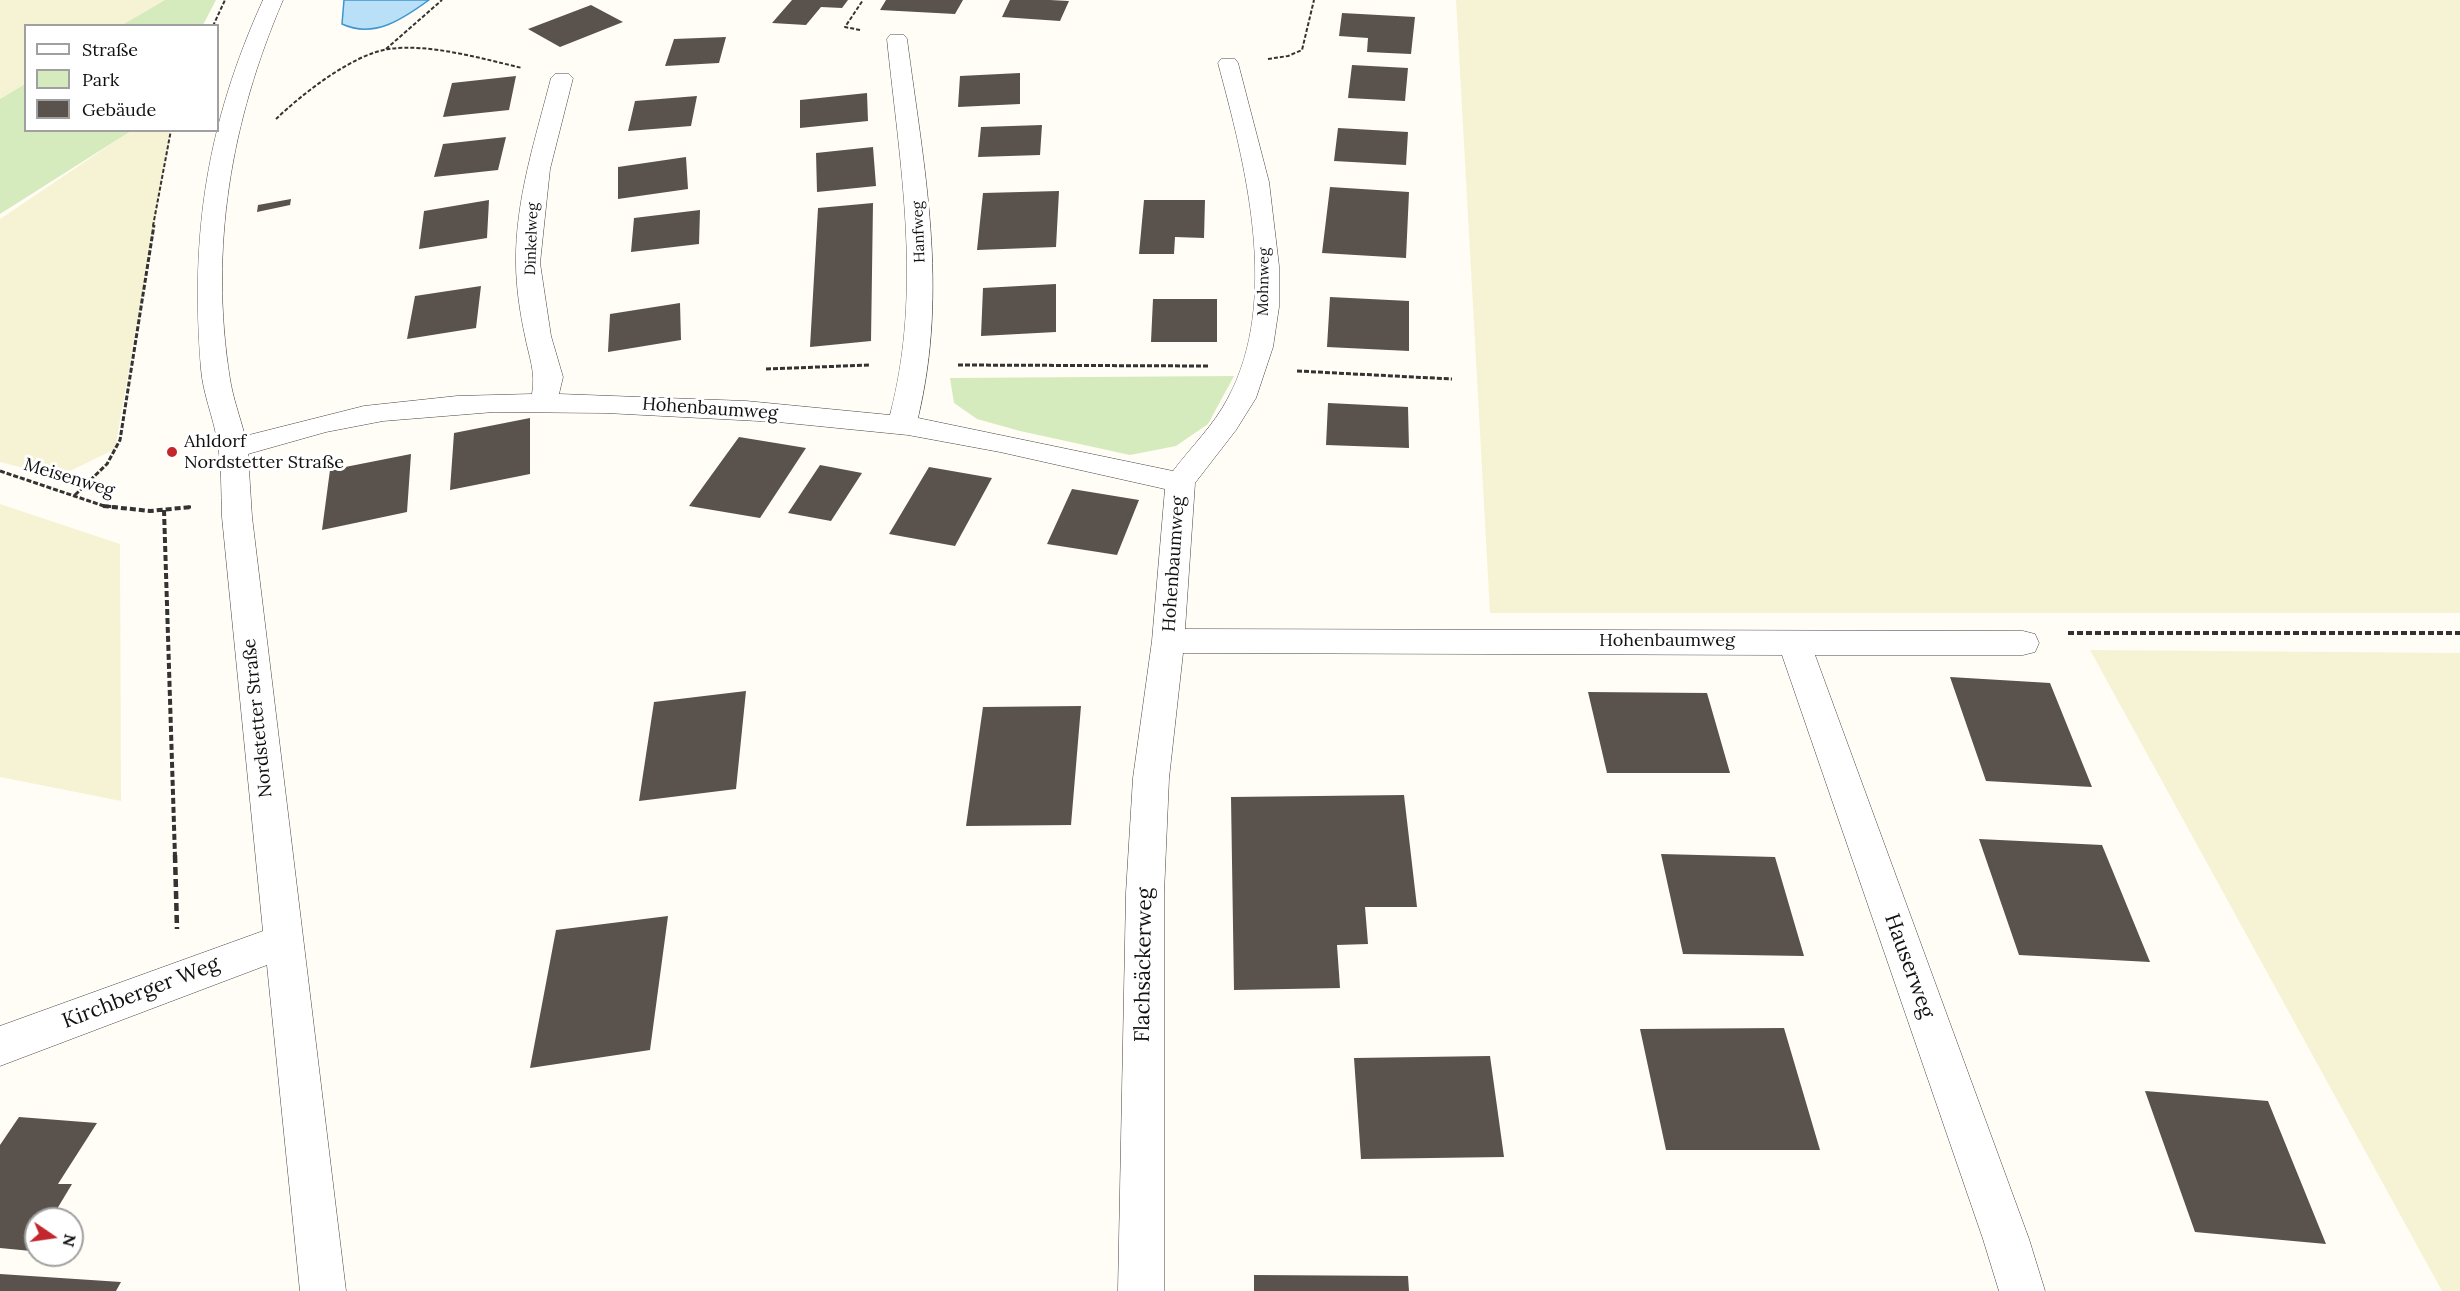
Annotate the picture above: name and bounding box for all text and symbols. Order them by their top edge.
legend [24,24,219,132]
text: Straße [82,38,138,61]
text: Park [82,68,119,91]
text: Gebäude [82,98,156,121]
street label: Hanfweg [909,201,929,263]
street label: Dinkelweg [522,202,542,276]
street label: Mohnweg [1254,248,1274,316]
street label: Hohenbaumweg [641,393,779,425]
place label: Ahldorf Nordstetter Straße [184,431,344,474]
marker: Ahldorf Nordstetter Straße [165,445,179,459]
street label: Meisenweg [21,454,117,502]
street label: Hohenbaumweg [1158,495,1190,633]
street label: Hohenbaumweg [1599,630,1735,652]
street label: Nordstetter Straße [239,637,277,799]
street label: Flachsäckerweg [1130,887,1158,1043]
street label: Hauserweg [1878,910,1940,1022]
street label: Kirchberger Weg [59,951,223,1035]
north arrow [24,1207,84,1267]
text: N [58,1232,81,1249]

